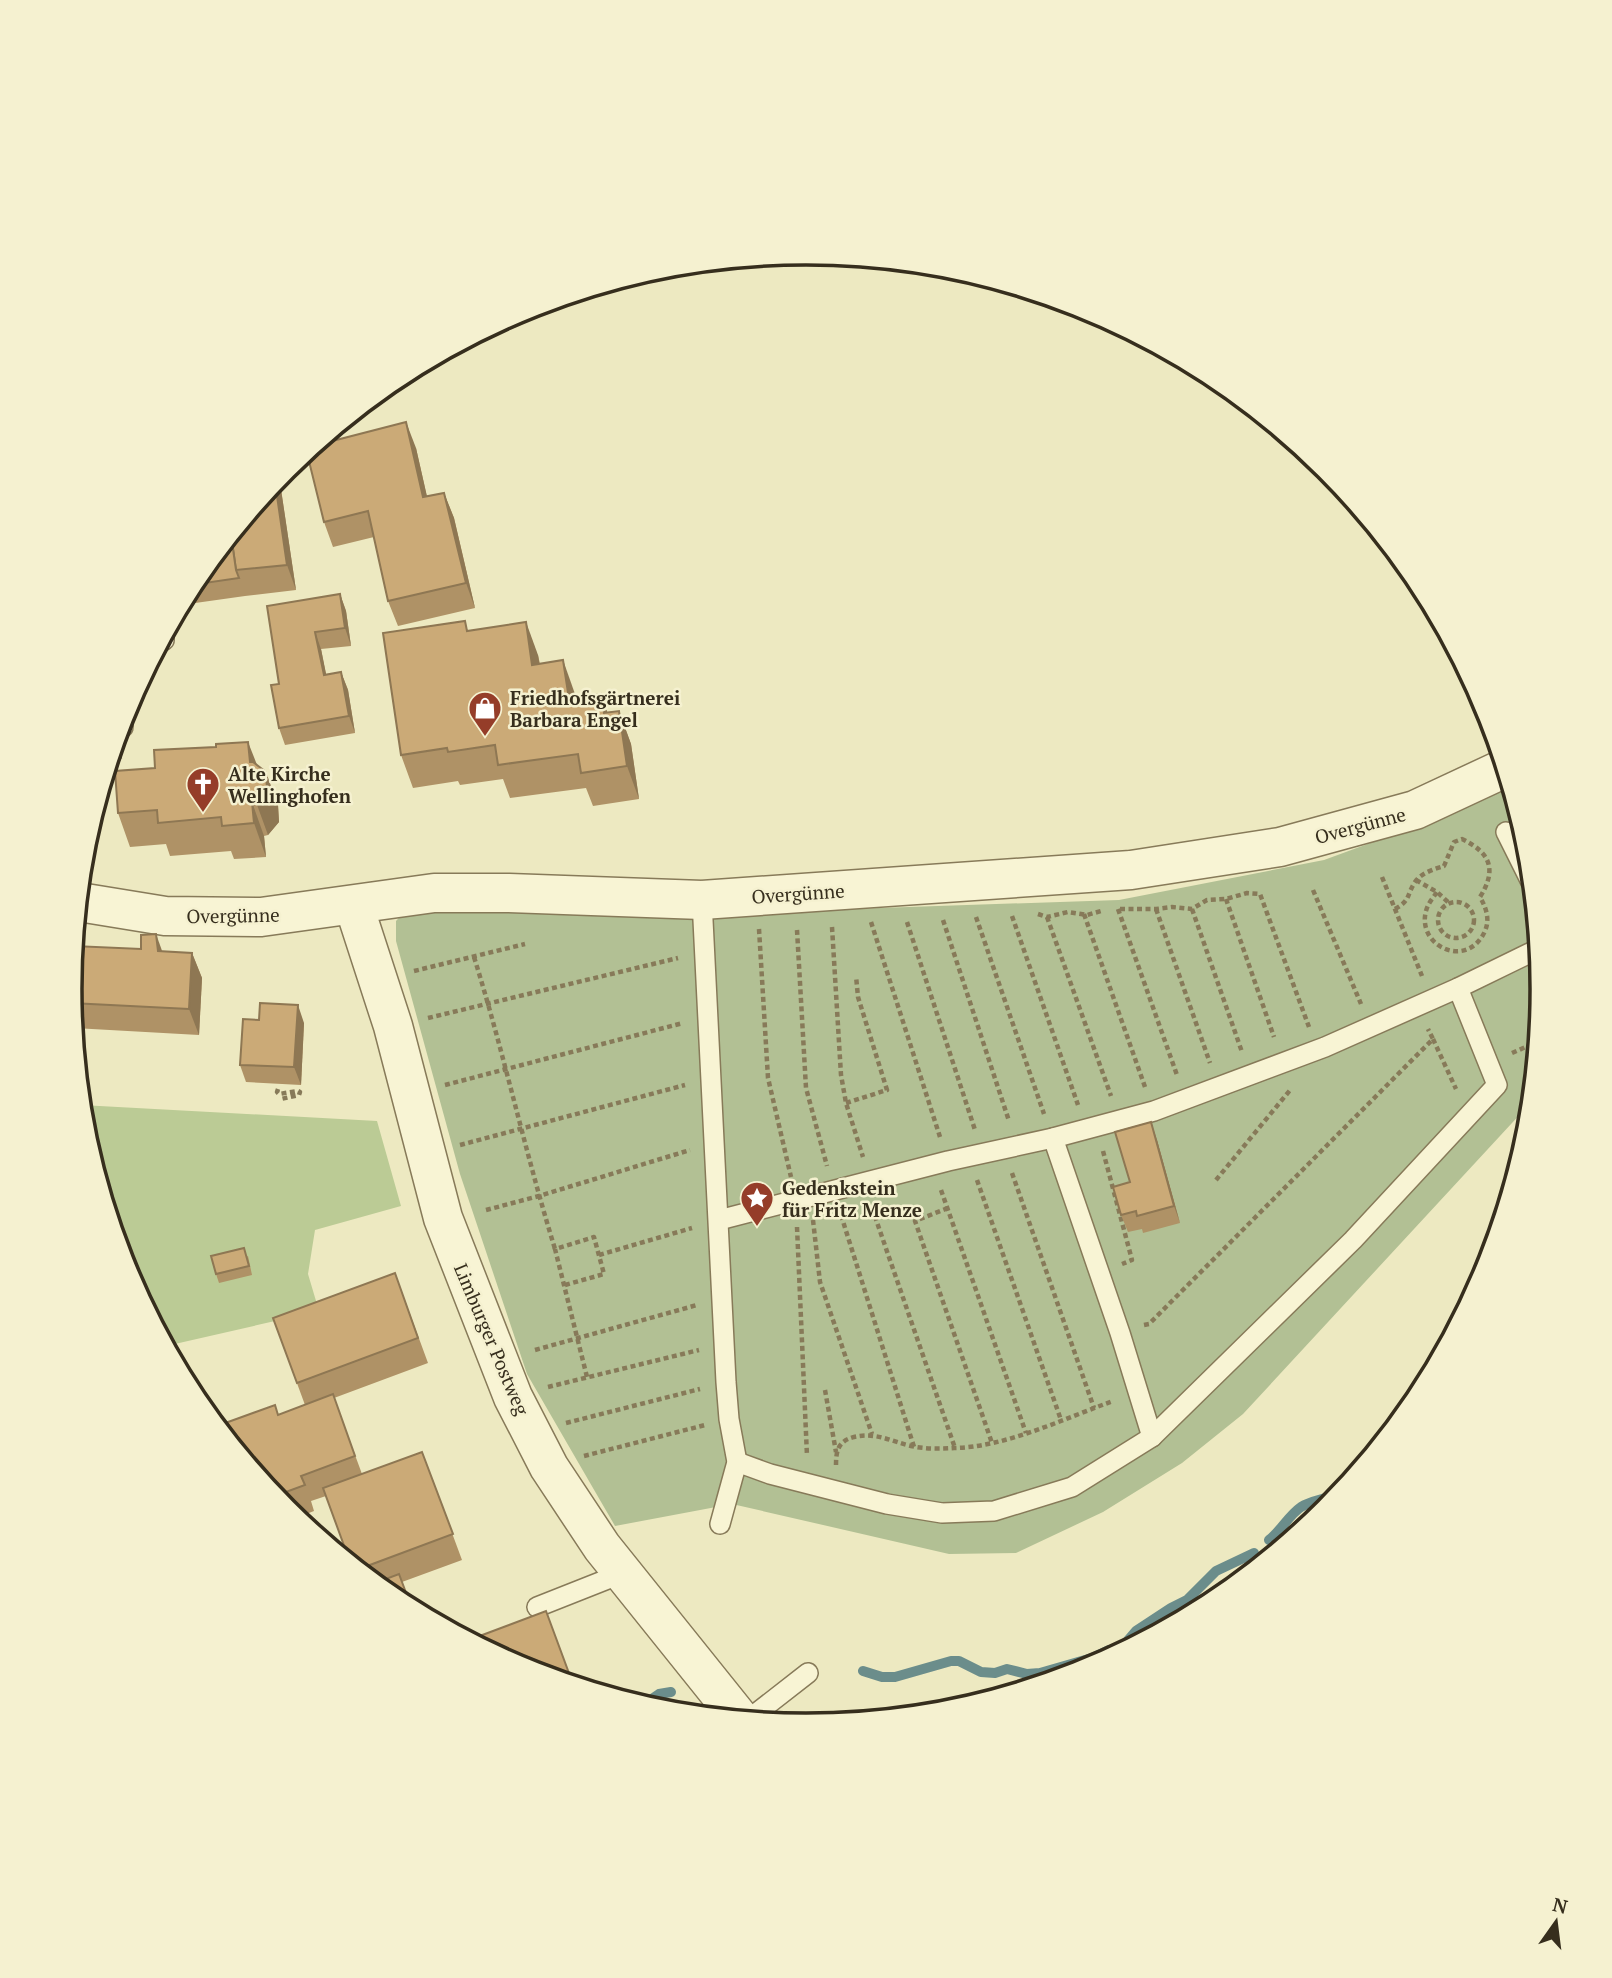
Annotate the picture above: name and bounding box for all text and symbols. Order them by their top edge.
place label: Friedhofsgärtnerei Barbara Engel [510,685,680,732]
shop icon: Friedhofsgärtnerei Barbara Engel [466,689,504,738]
place label: Alte Kirche Wellinghofen [228,761,352,808]
church icon: Alte Kirche Wellinghofen [184,765,222,814]
street label: Overgünne [1312,801,1408,849]
street label: Overgünne [751,877,845,909]
street label: Overgünne [186,902,280,928]
place label: Gedenkstein für Fritz Menze [782,1175,922,1222]
place icon: Gedenkstein für Fritz Menze [738,1179,776,1228]
street label: Limburger Postweg [449,1259,536,1419]
north arrow [1521,1887,1591,1957]
text: N [1550,1891,1571,1919]

